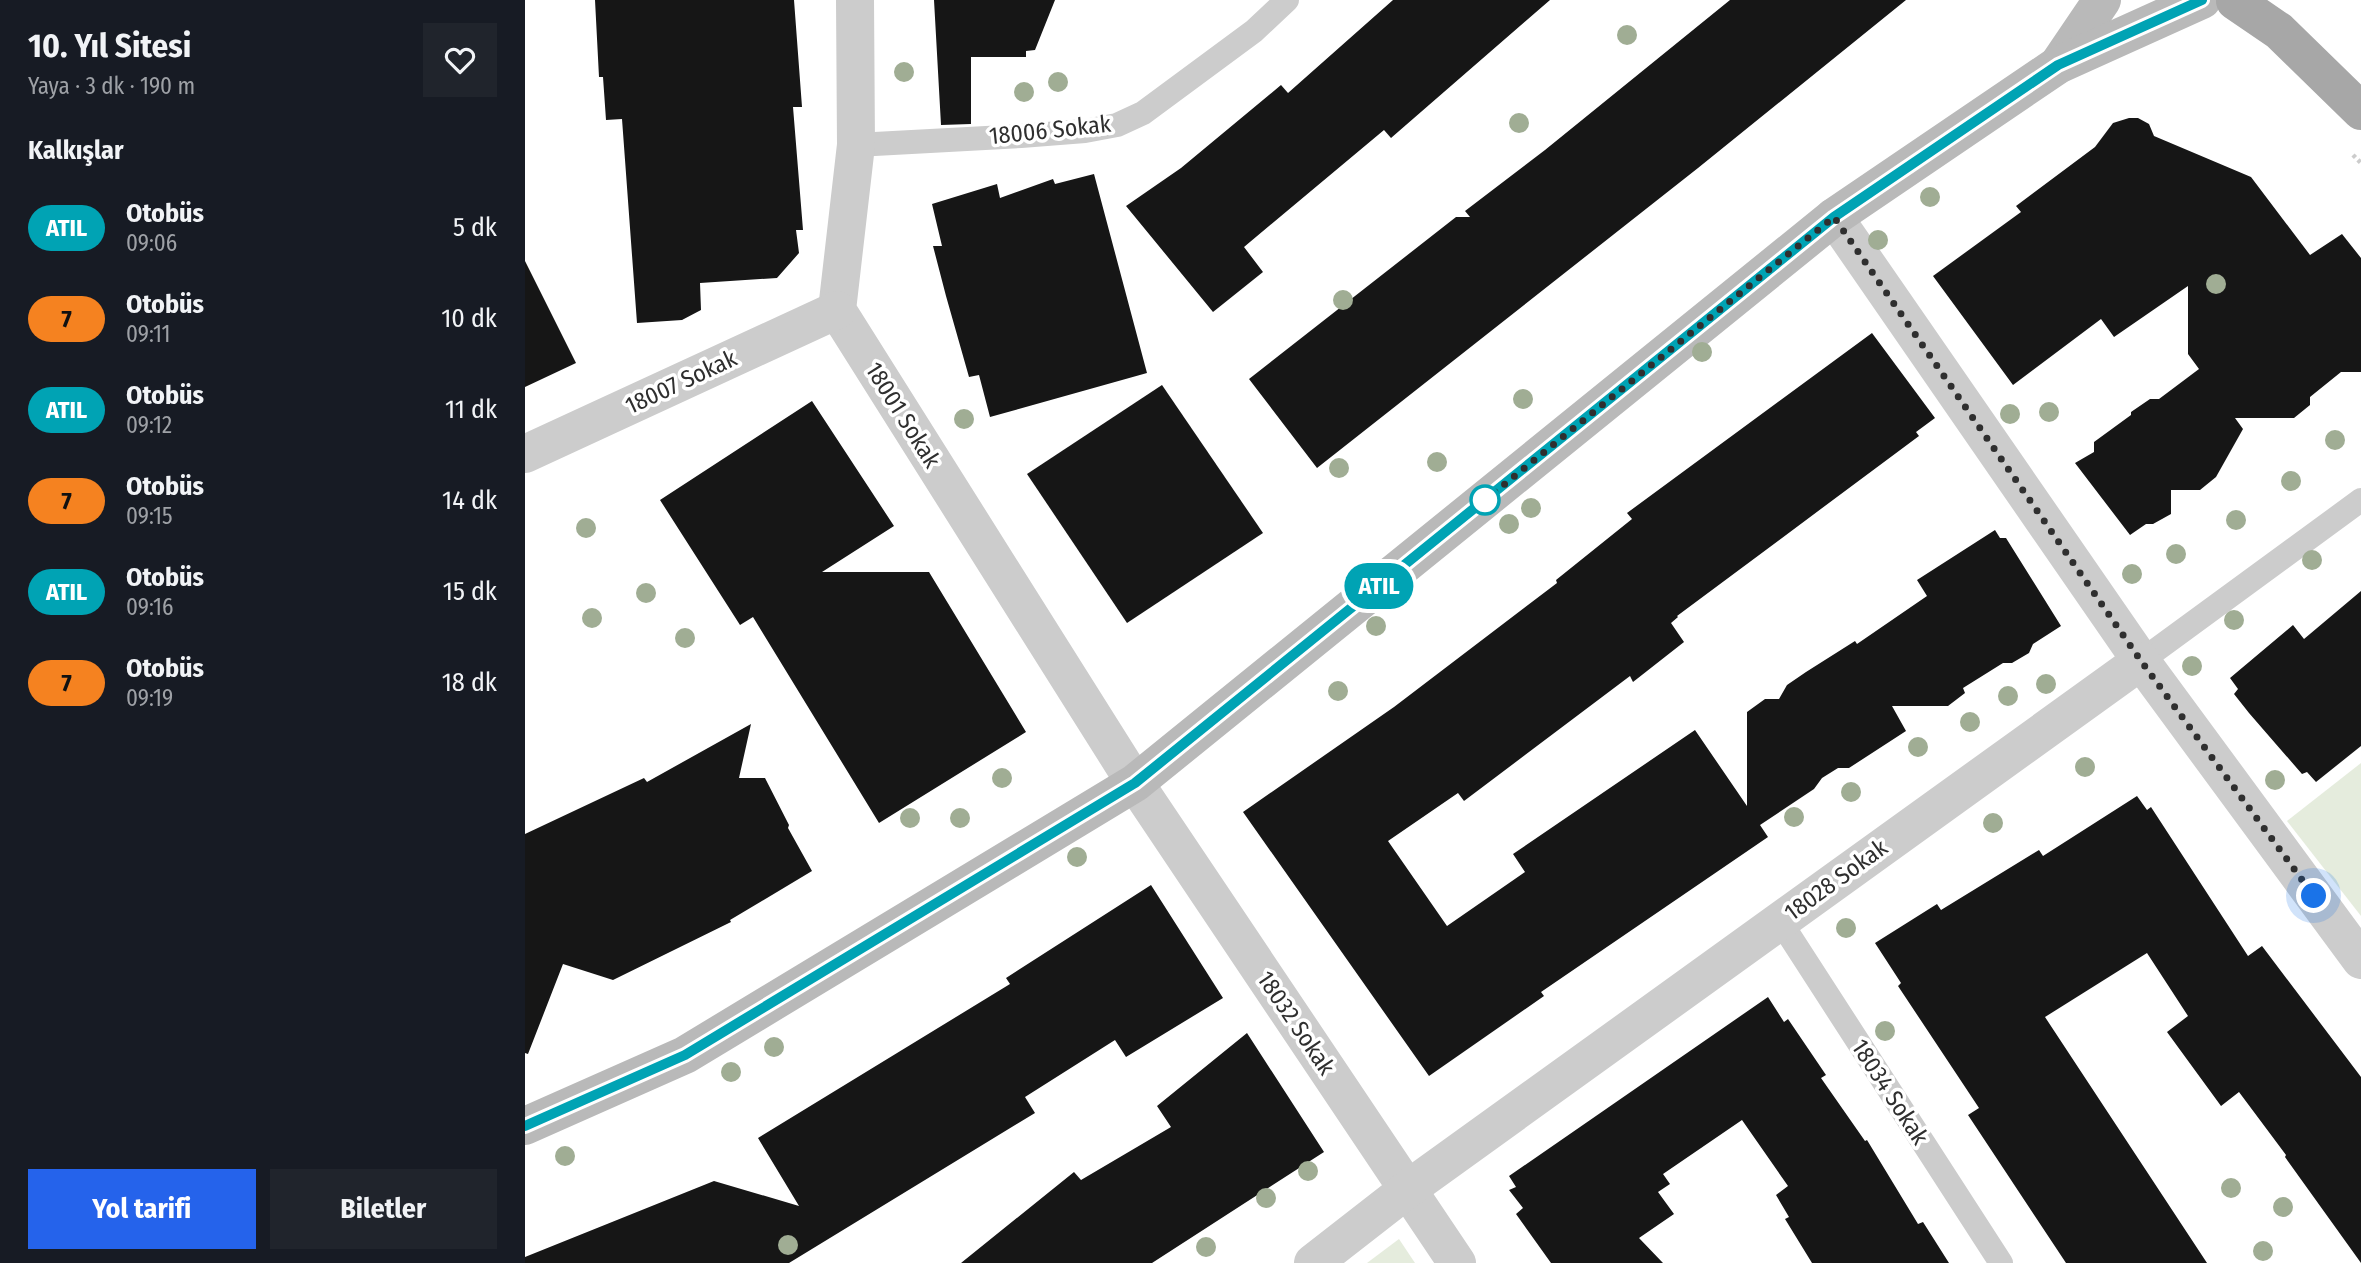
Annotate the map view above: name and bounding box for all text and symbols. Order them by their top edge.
button: heart [423,23,497,97]
text: 10. Yıl Sitesi [28,26,191,66]
text: Yaya · 3 dk · 190 m [28,72,195,100]
street label: 18006 Sokak [988,110,1113,150]
text: Kalkışlar [28,135,123,166]
text: Otobüs [126,198,204,229]
text: 5 dk [453,212,497,243]
text: ATIL [46,214,87,242]
text: 09:06 [126,229,177,257]
text: Otobüs [126,289,204,320]
text: 10 dk [441,303,497,334]
text: 7 [61,305,72,333]
text: 09:11 [126,320,171,348]
street label: 18007 Sokak [621,344,742,420]
street label: 18001 Sokak [860,357,947,474]
text: Otobüs [126,380,204,411]
text: 11 dk [445,394,497,425]
text: ATIL [46,396,87,424]
text: 09:12 [126,411,172,439]
text: Otobüs [126,471,204,502]
text: 14 dk [442,485,497,516]
unlabelled marker [1470,485,1500,515]
text: 7 [61,487,72,515]
text: 09:15 [126,502,172,530]
text: Otobüs [126,562,204,593]
line badge: ATIL [1330,563,1428,609]
text: ATIL [1358,572,1400,600]
text: 15 dk [443,576,497,607]
text: ATIL [46,578,87,606]
text: 09:16 [126,593,173,621]
text: Otobüs [126,653,204,684]
text: 18 dk [442,667,497,698]
text: 7 [61,669,72,697]
text: 09:19 [126,684,173,712]
street label: 18028 Sokak [1779,833,1893,927]
your location [2296,878,2331,913]
street label: 18032 Sokak [1251,966,1341,1081]
street label: 18034 Sokak [1846,1034,1935,1151]
button: Yol tarifi [28,1169,256,1249]
button: Biletler [270,1169,497,1249]

